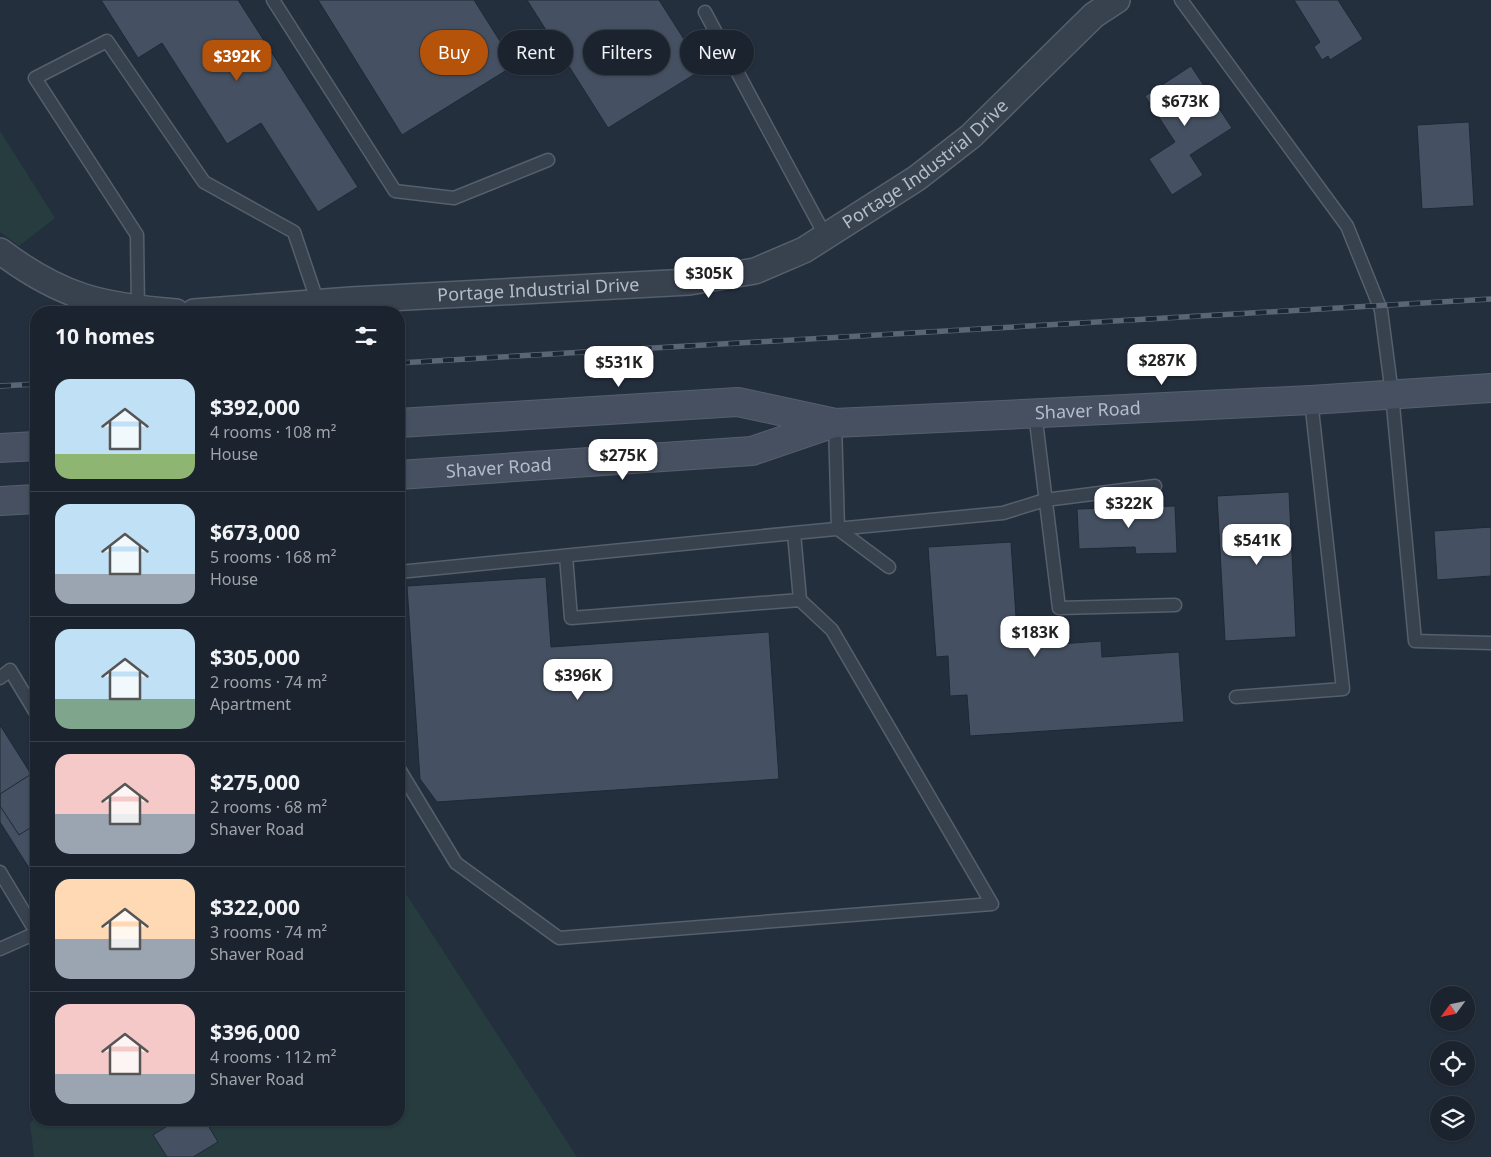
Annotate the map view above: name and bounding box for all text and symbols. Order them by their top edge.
chip: Buy [420,30,488,75]
chip: Rent [498,30,573,75]
chip: Filters [583,30,670,75]
chip: New [680,30,754,75]
pin: $392K [202,39,272,82]
text: $392K [213,45,261,67]
pin: $673K [1150,84,1220,127]
text: $673K [1161,90,1209,112]
street label: Portage Industrial Drive [837,93,1013,234]
pin: $305K [674,256,744,299]
text: $305K [685,262,733,284]
street label: Portage Industrial Drive [437,272,640,306]
text: 10 homes [55,322,155,350]
icon: filters [352,322,380,350]
pin: $287K [1127,344,1197,386]
pin: $531K [584,346,654,388]
text: $287K [1138,349,1186,371]
text: $531K [595,351,643,373]
text: $392,000 [210,393,300,421]
street label: Shaver Road [1034,395,1141,424]
icon: home [95,399,155,459]
text: 4 rooms · 108 m² [210,421,336,443]
pin: $275K [588,438,658,481]
text: House [210,443,258,465]
text: $275K [599,444,647,466]
street label: Shaver Road [445,452,552,483]
pin: $322K [1094,486,1164,529]
text: $322K [1105,492,1153,514]
text: $673,000 [210,518,300,546]
icon: home [95,524,155,584]
pin: $541K [1222,524,1292,566]
text: $541K [1233,529,1281,551]
text: 5 rooms · 168 m² [210,546,336,568]
text: House [210,568,258,590]
pin: $183K [1000,616,1070,658]
text: $183K [1011,621,1059,643]
text: $305,000 [210,643,300,671]
icon: home [95,649,155,709]
pin: $396K [543,658,613,701]
text: $396K [554,664,602,686]
text: 2 rooms · 74 m² [210,671,327,693]
text: Apartment [210,693,291,715]
text: $275,000 [210,768,300,796]
icon: home [95,774,155,834]
text: 2 rooms · 68 m² [210,796,327,818]
text: Shaver Road [210,818,304,840]
text: $322,000 [210,893,300,921]
icon: home [95,899,155,959]
text: 3 rooms · 74 m² [210,921,327,943]
text: Shaver Road [210,943,304,965]
north arrow [1430,986,1475,1031]
map controls [1430,986,1475,1141]
text: $396,000 [210,1018,300,1046]
icon: home [95,1024,155,1084]
button: locate [1430,1041,1475,1086]
text: 4 rooms · 112 m² [210,1046,336,1068]
text: Shaver Road [210,1068,304,1090]
button: layers [1430,1096,1475,1141]

